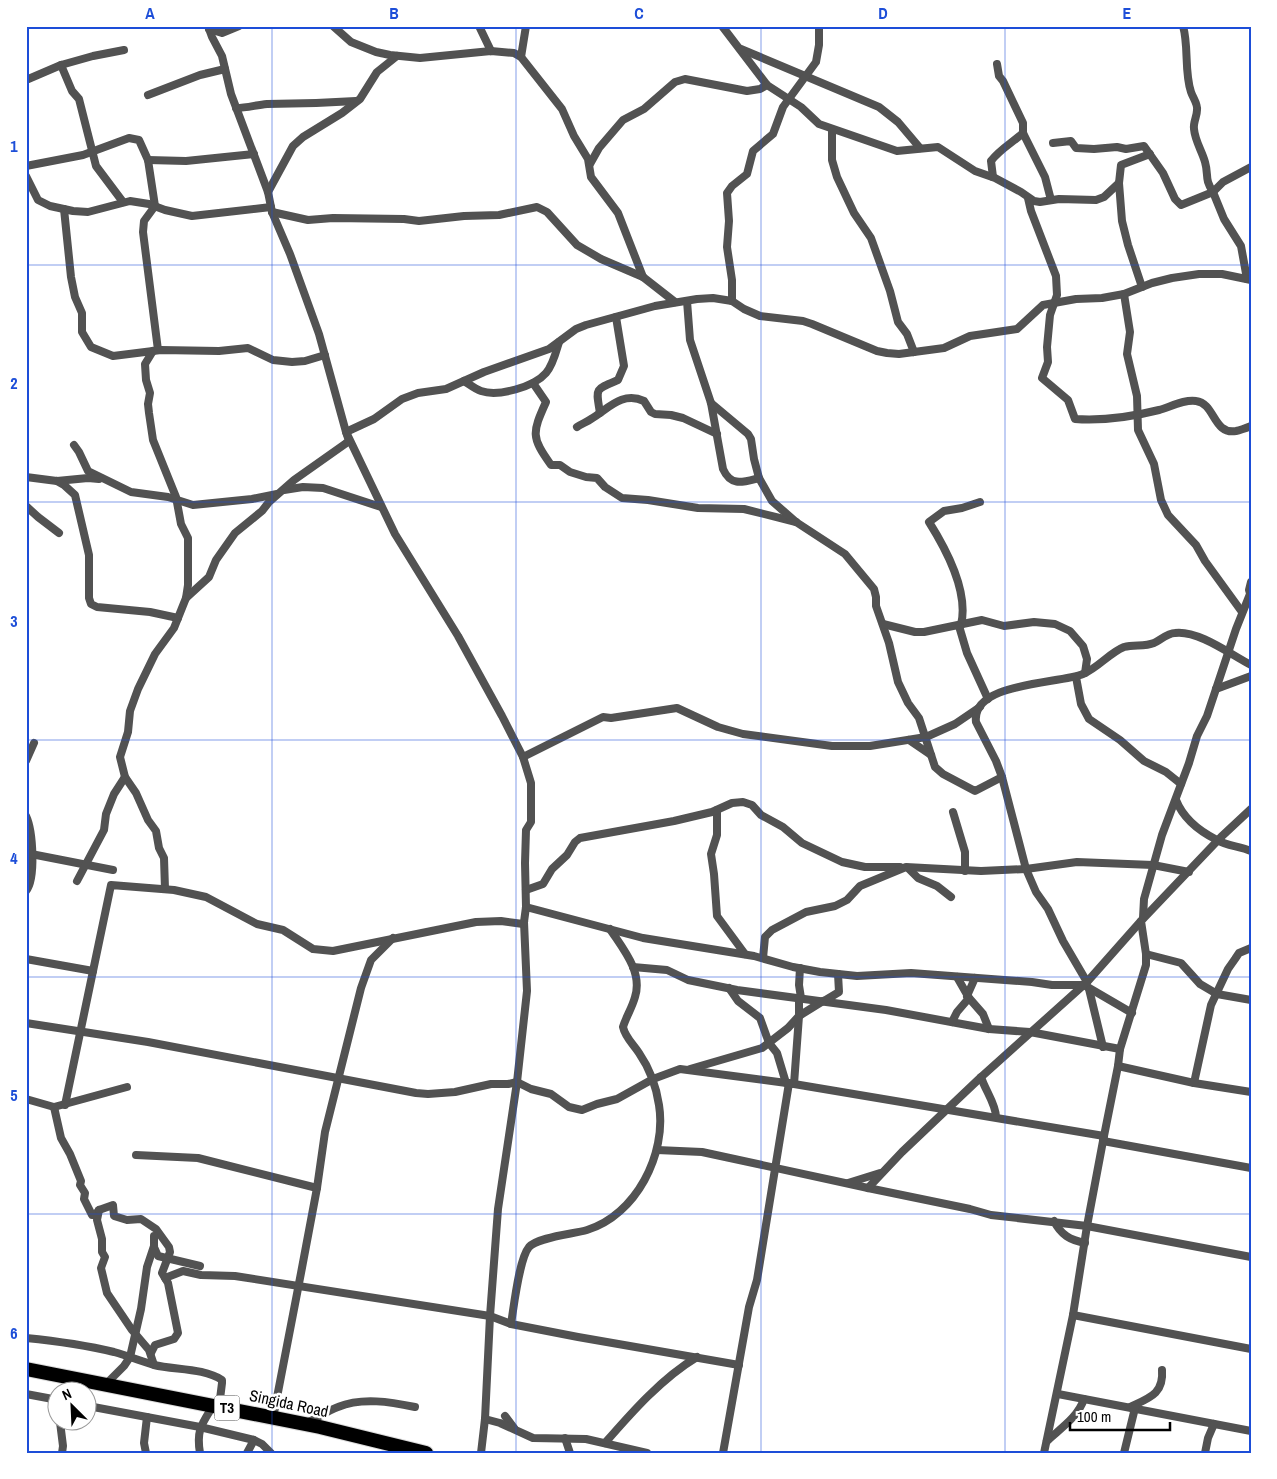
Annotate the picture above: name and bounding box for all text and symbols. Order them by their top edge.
text: A [145,2,155,24]
text: B [389,2,399,24]
text: C [634,2,644,24]
text: D [878,2,888,24]
text: E [1123,2,1132,24]
text: 1 [10,135,18,157]
text: 2 [10,372,18,394]
text: 3 [10,610,18,632]
text: 4 [10,847,18,869]
text: 5 [10,1084,18,1106]
text: 6 [10,1322,18,1344]
north arrow [48,1382,98,1432]
text: N [59,1384,74,1404]
street label: Singida Road [247,1384,331,1422]
road number: T3 [214,1396,240,1420]
scale bar [1070,1399,1170,1431]
text: 100 m [1077,1406,1111,1427]

